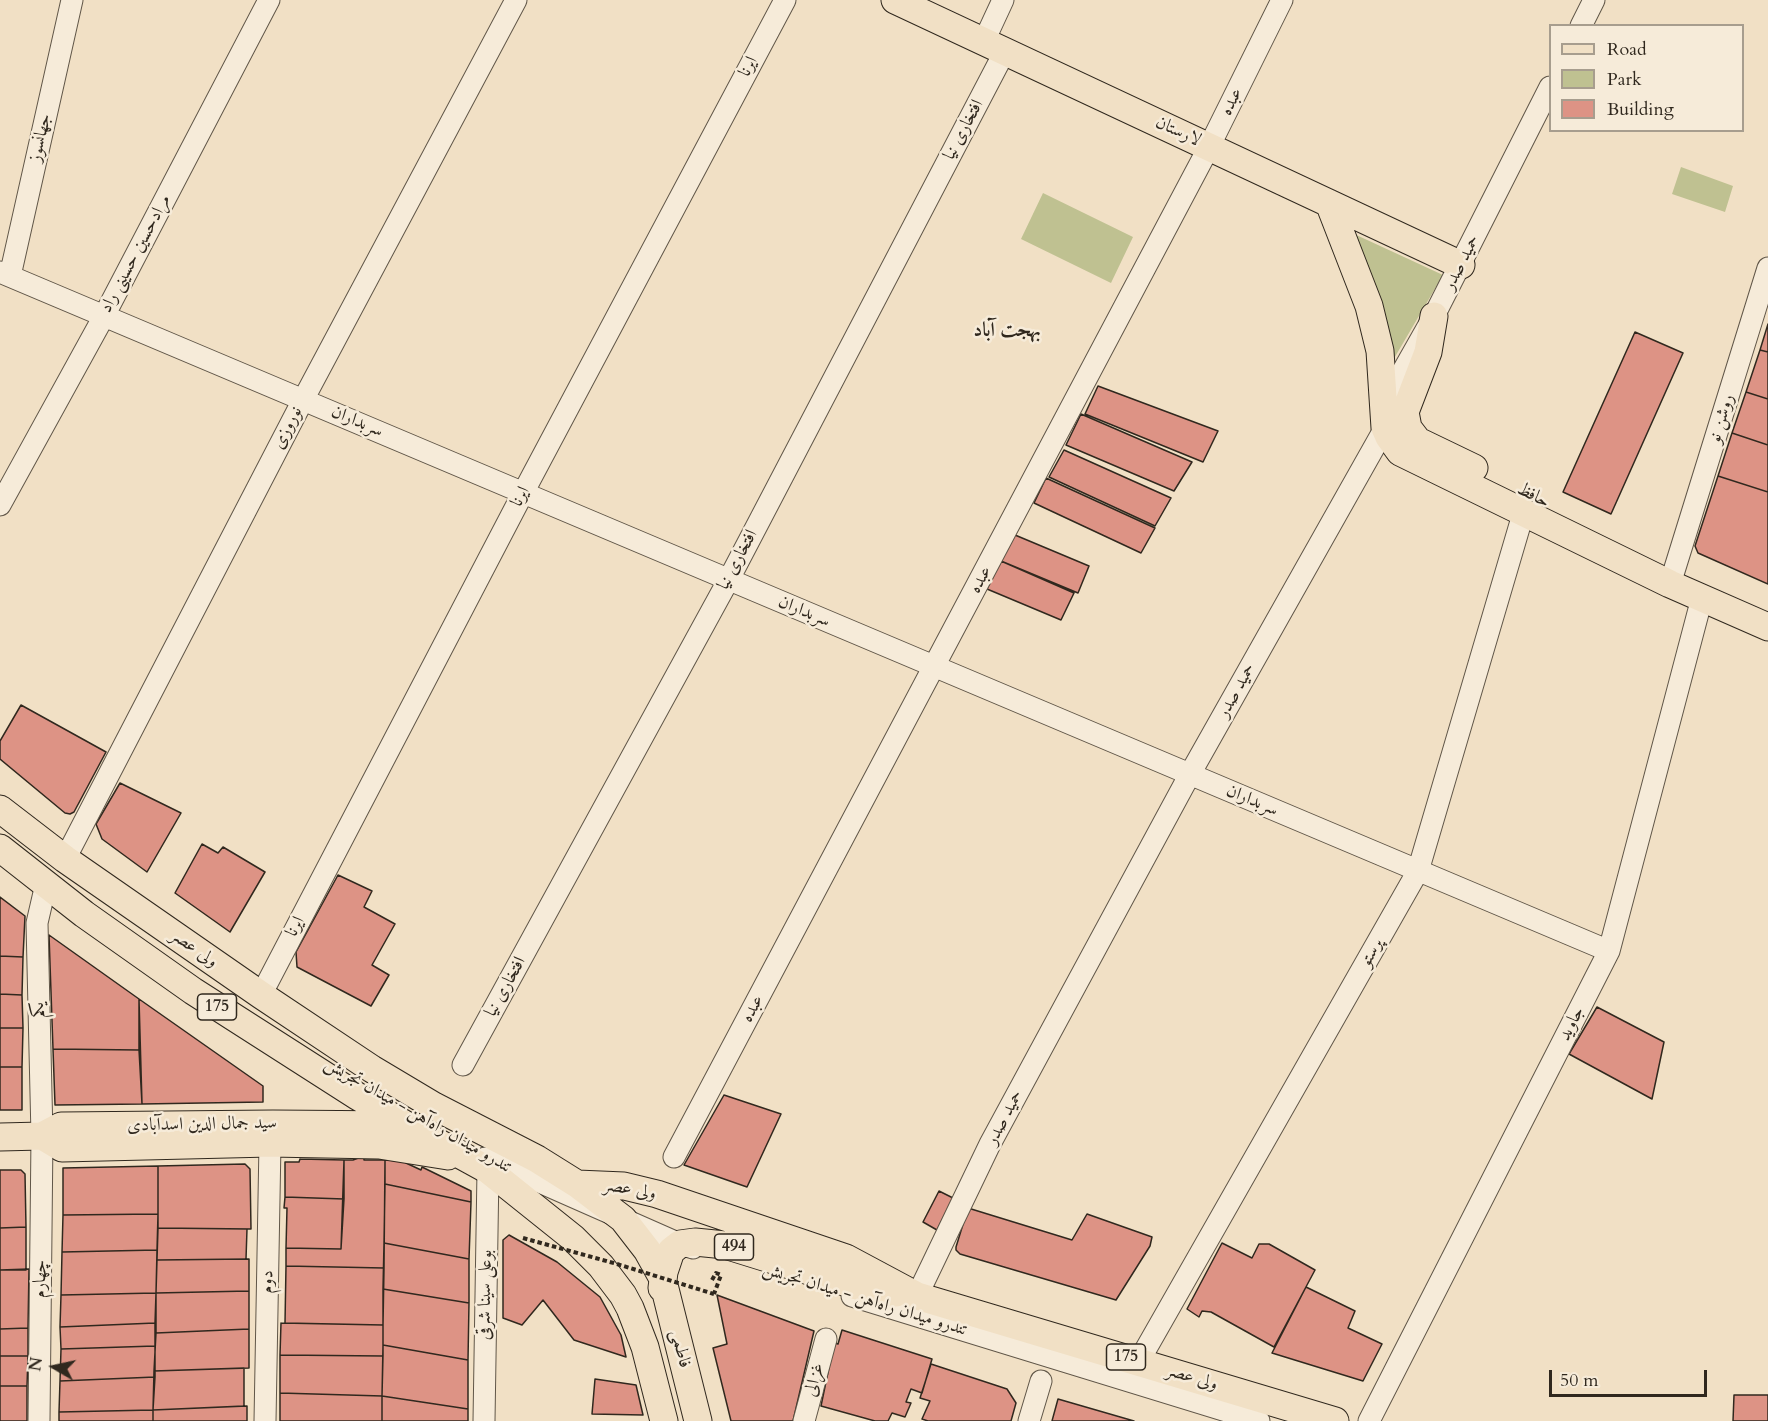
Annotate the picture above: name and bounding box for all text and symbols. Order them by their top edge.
legend [1549,24,1744,132]
text: Road [1607,37,1647,62]
street label: ايرنا [735,53,763,81]
text: Park [1607,67,1642,92]
street label: عبده [1216,85,1248,119]
street label: افتخاری نیا [939,96,989,164]
text: Building [1607,97,1674,122]
street label: جهانسوز [25,112,57,164]
street label: لارستان [1152,112,1204,152]
street label: مرادحسین حسینی راد [96,191,176,317]
street label: حمید صدر [1439,232,1485,294]
district label: بهجت آباد [973,319,1041,343]
street label: روشن نو [1704,392,1740,446]
street label: سربداران [328,401,386,443]
street label: نوروزی [268,403,308,453]
street label: حافظ [1513,479,1553,513]
street label: ايرنا [507,483,535,511]
street label: افتخاری نیا [713,526,763,594]
street label: عبده [965,563,997,597]
street label: سربداران [775,591,833,633]
street label: حمید صدر [1213,660,1261,722]
street label: سربداران [1223,780,1281,822]
street label: ايرنا [282,913,310,941]
street label: ولی عصر [166,925,222,973]
street label: پرستو [1355,935,1389,971]
street label: افتخاری نیا [481,953,531,1021]
street label: عبده [737,992,769,1026]
road number: 175 [198,994,236,1020]
street label: یکم [28,1002,50,1018]
street label: جاوید [1554,1003,1590,1045]
street label: تندرو میدان راه‌آهن - میدان تجریش [320,1053,516,1179]
street label: حمید صدر [982,1087,1028,1149]
street label: سید جمال الدین اسدآبادی [127,1113,277,1137]
street label: ولی عصر [602,1175,658,1205]
road number: 494 [714,1234,754,1260]
street label: بوعلی سینا شرقی [474,1250,498,1340]
street label: تندرو میدان راه‌آهن - میدان تجریش [760,1258,970,1342]
street label: چهارم [30,1260,52,1298]
street label: دوم [257,1270,279,1294]
street label: فاطمی [665,1328,695,1370]
north arrow [24,1337,84,1397]
road number: 175 [1106,1344,1146,1370]
text: N [24,1356,48,1373]
scale bar [1552,1358,1710,1396]
street label: ولی عصر [1164,1360,1220,1396]
street label: غزالی [800,1361,830,1399]
text: 50 m [1560,1368,1599,1393]

